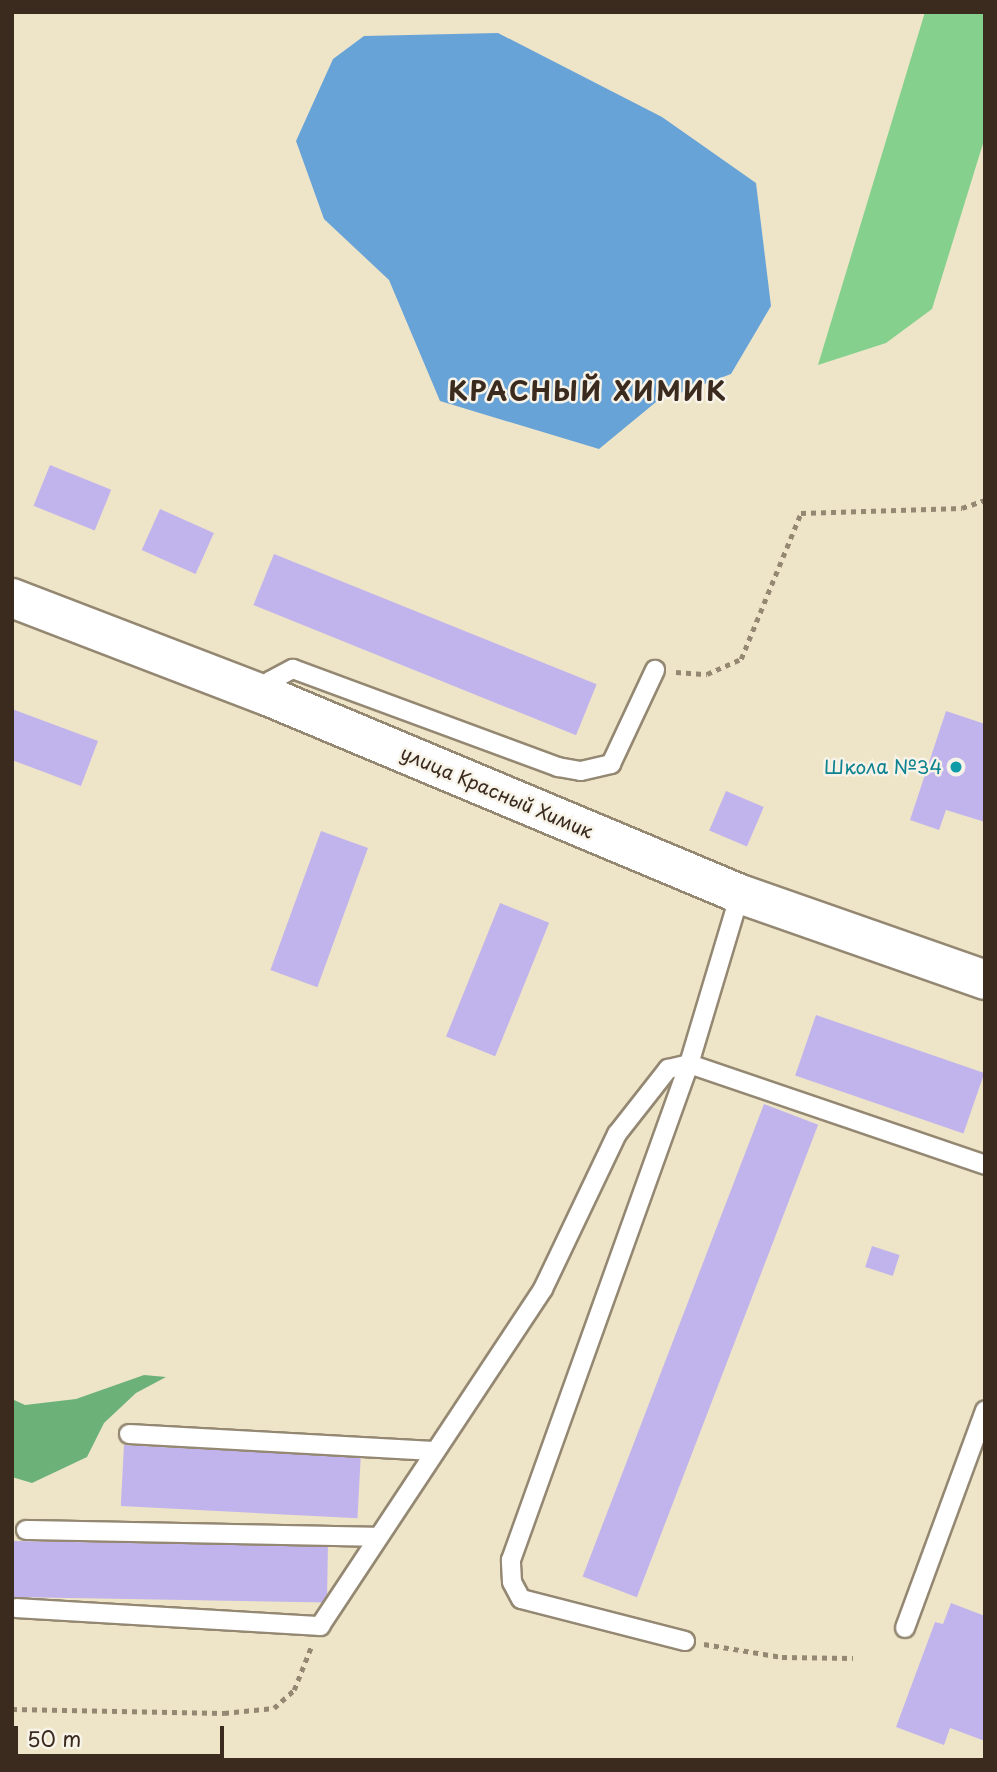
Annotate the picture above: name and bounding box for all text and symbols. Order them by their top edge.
district label: КРАСНЫЙ ХИМИК [450,375,726,407]
street label: улица Красный Химик [396,741,598,843]
place label: Школа №34 [823,756,942,778]
marker: Школа №34 [948,759,964,775]
scale bar [18,1712,228,1756]
text: 50 m [27,1722,81,1754]

